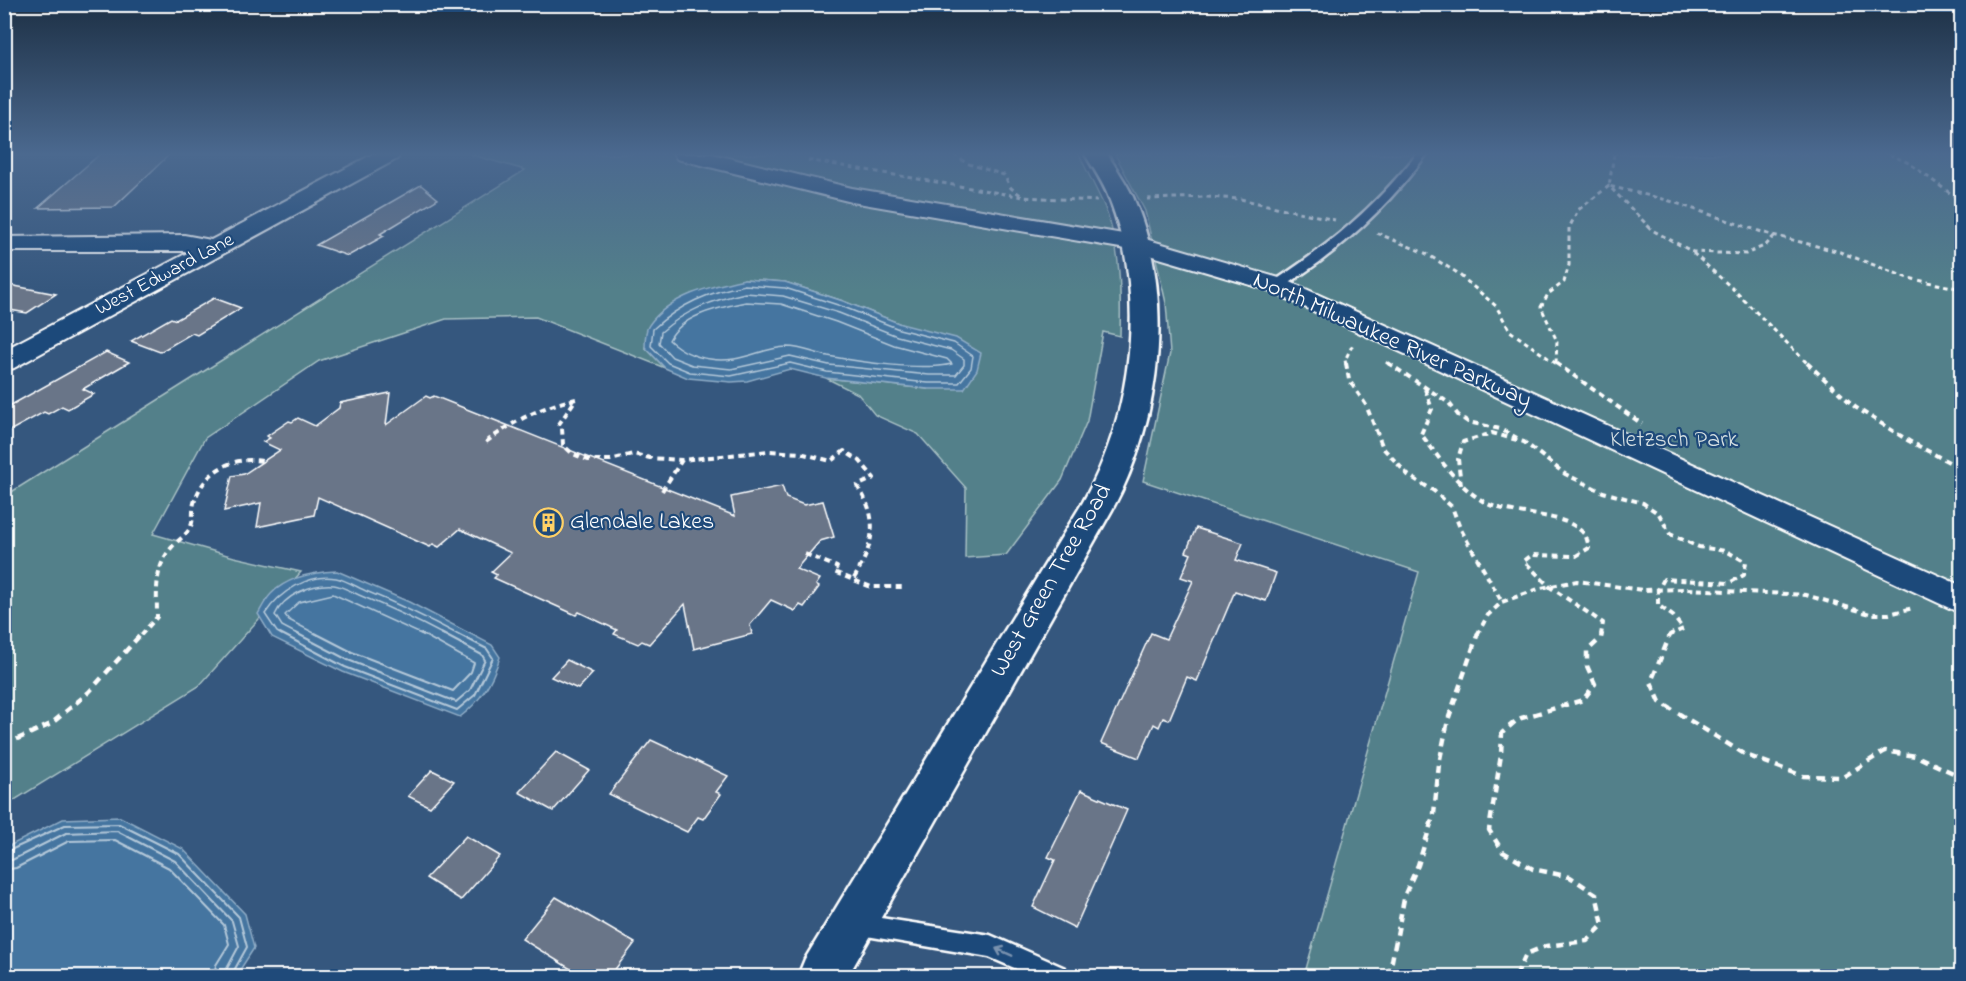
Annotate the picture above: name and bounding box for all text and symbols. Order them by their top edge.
street label: West Edward Lane [91,226,239,324]
street label: North Milwaukee River Parkway [1246,264,1537,419]
park label: Kletzsch Park [1610,423,1739,458]
street label: West Green Tree Road [982,477,1122,684]
place label: Glendale Lakes [570,505,714,540]
building icon: Glendale Lakes [533,506,565,538]
one-way arrow [995,946,1013,958]

